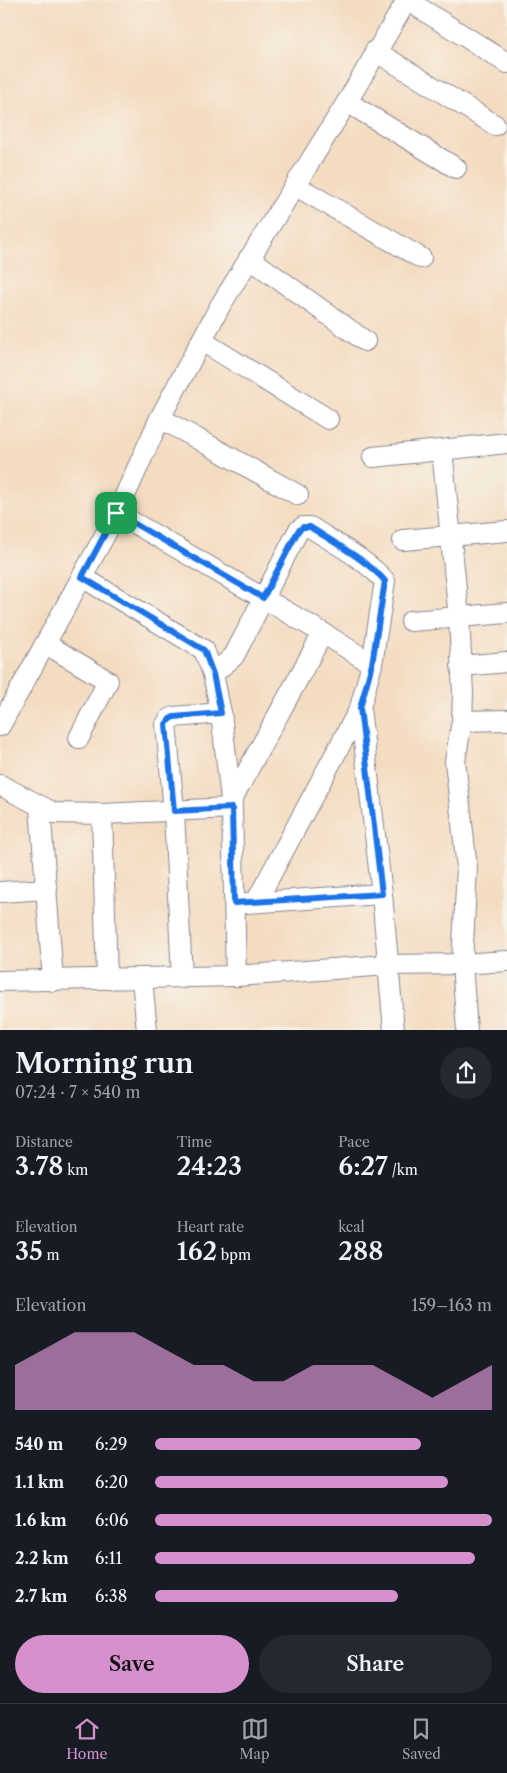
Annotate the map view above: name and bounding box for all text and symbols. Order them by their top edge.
pin [95,492,137,534]
icon: arrive [102,499,130,527]
text: Morning run [15,1046,194,1080]
button: share [440,1047,492,1099]
text: 07:24 · 7 × 540 m [15,1082,140,1102]
text: Distance [15,1133,73,1151]
text: Time [177,1133,212,1151]
text: Pace [338,1133,370,1151]
text: 3.78 [15,1151,64,1182]
text: 24:23 [177,1151,242,1182]
text: 6:27 [338,1151,388,1182]
text: km [64,1161,88,1179]
text: /km [388,1161,418,1179]
text: Elevation [15,1218,78,1236]
text: Heart rate [177,1218,244,1236]
text: kcal [338,1218,365,1236]
text: 35 [15,1236,43,1267]
text: 162 [177,1236,217,1267]
text: 288 [338,1236,383,1267]
text: m [43,1246,60,1264]
text: bpm [217,1246,251,1264]
text: Elevation [15,1295,86,1315]
text: 159–163 m [411,1295,492,1315]
text: 540 m [15,1434,63,1454]
text: 6:29 [95,1434,127,1454]
text: 1.1 km [15,1472,64,1492]
text: 6:20 [95,1472,128,1492]
text: 1.6 km [15,1510,67,1530]
text: 6:06 [95,1510,128,1530]
text: 2.2 km [15,1548,69,1568]
text: 6:11 [95,1548,122,1568]
text: 2.7 km [15,1586,68,1606]
text: 6:38 [95,1586,127,1606]
button: Save [15,1635,249,1693]
button: Share [259,1635,492,1693]
tab: Home [66,1715,107,1763]
tab: Map [240,1715,270,1763]
tab: Saved [402,1715,441,1763]

